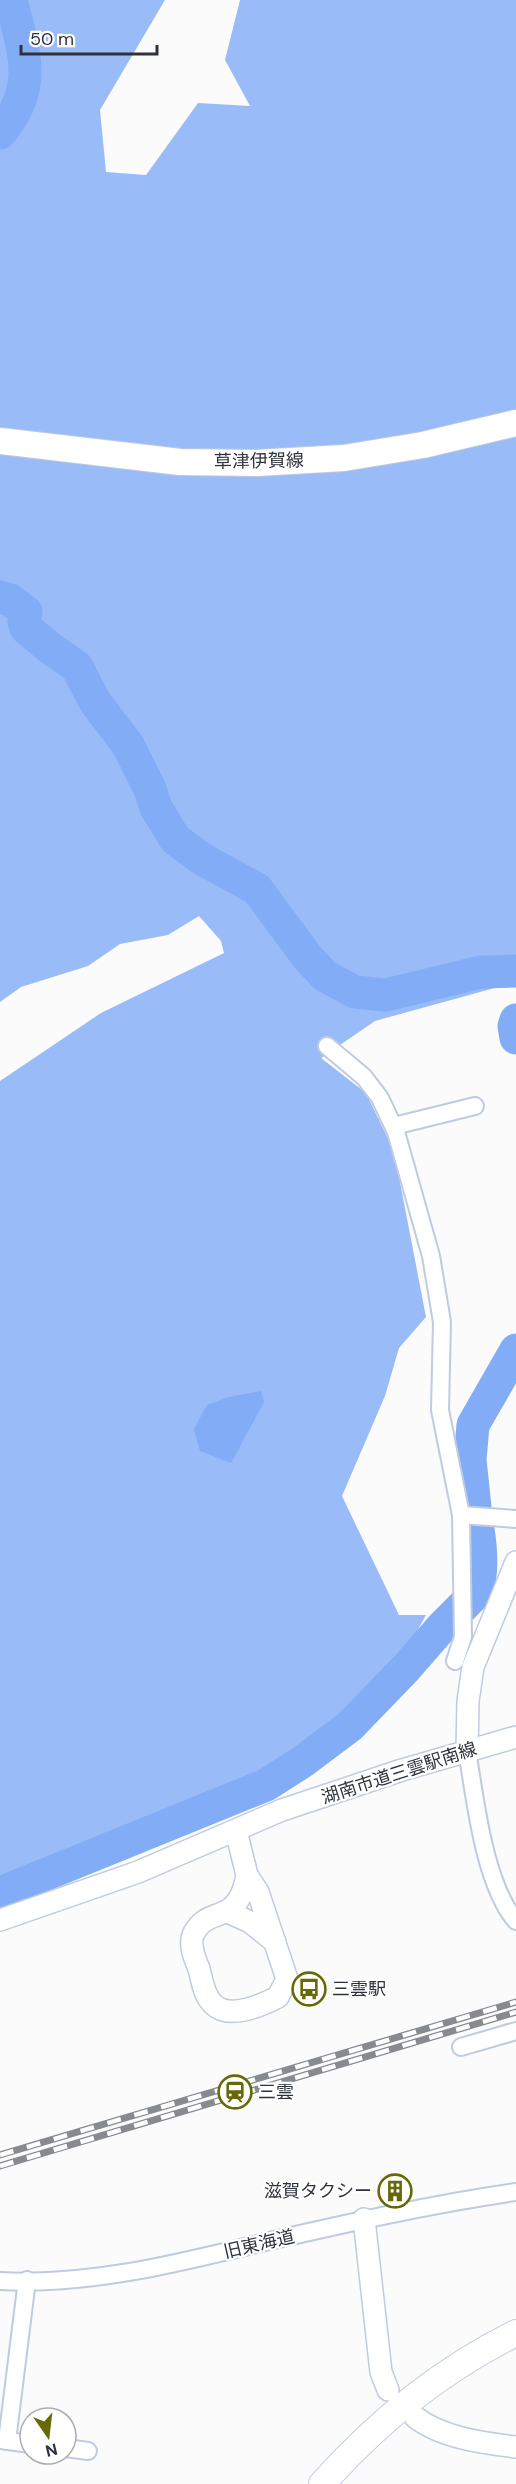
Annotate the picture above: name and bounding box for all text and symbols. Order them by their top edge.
scale bar [21,18,158,56]
text: 50 m [30,27,74,51]
street label: 草津伊賀線 [214,448,304,474]
street label: 湖南市道三雲駅南線 [318,1737,480,1809]
bus stop icon: 三雲駅 [291,1971,327,2007]
place label: 三雲駅 [332,1977,386,2001]
station icon: 三雲 [217,2074,253,2110]
place label: 三雲 [258,2080,294,2104]
building icon: 滋賀タクシー [377,2173,413,2209]
place label: 滋賀タクシー [264,2179,372,2203]
street label: 旧東海道 [221,2224,297,2264]
north arrow [18,2406,78,2466]
text: N [43,2438,60,2462]

